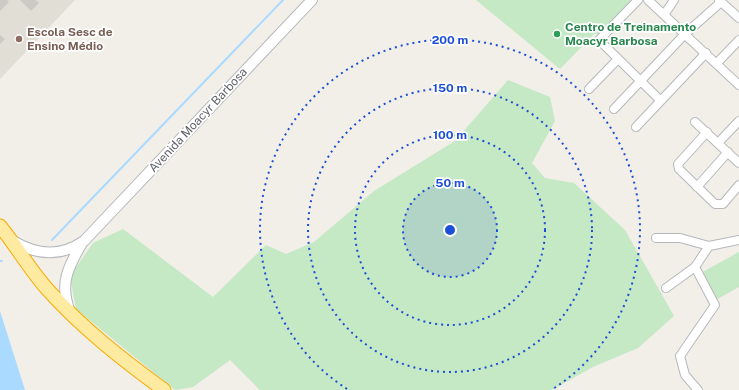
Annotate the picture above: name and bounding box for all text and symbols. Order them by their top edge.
place label: Centro de Treinamento Moacyr Barbosa [565,20,696,48]
place label: Escola Sesc de Ensino Médio [27,25,113,53]
marker: Centro de Treinamento Moacyr Barbosa [552,29,562,39]
text: 200 m [432,33,468,47]
marker: Escola Sesc de Ensino Médio [14,34,24,44]
street label: Avenida Moacyr Barbosa [146,65,250,175]
text: 150 m [433,81,467,95]
text: 100 m [433,128,467,142]
text: 50 m [435,176,465,190]
centre of rings [443,223,457,237]

